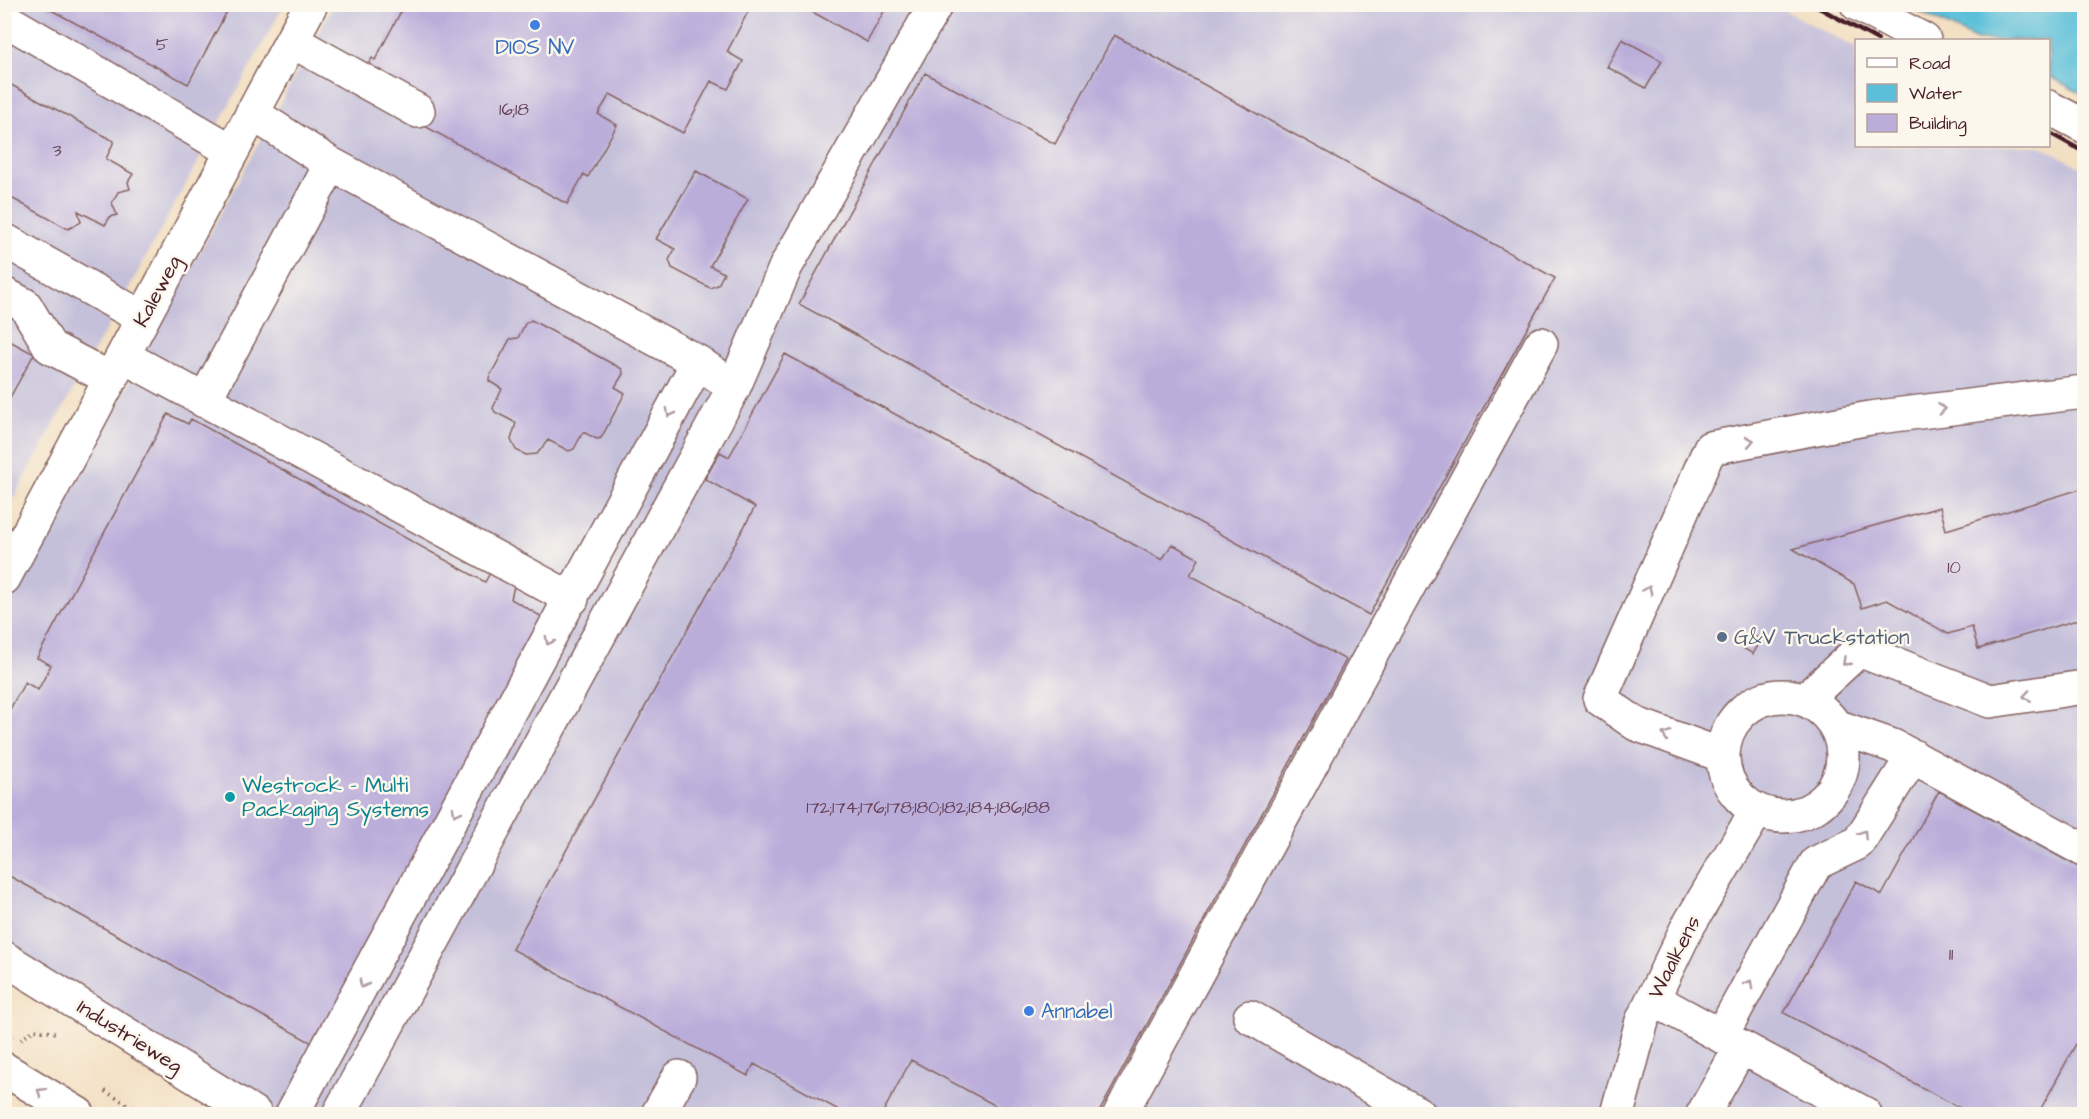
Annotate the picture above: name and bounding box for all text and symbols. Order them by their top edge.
marker: DIOS NV [528,18,542,32]
house number: 5 [156,32,169,57]
place label: DIOS NV [495,33,575,62]
legend [1855,39,2050,147]
text: Road [1909,51,1950,76]
text: Water [1909,81,1962,106]
house number: 16;18 [499,97,529,122]
text: Building [1909,111,1967,137]
house number: 3 [52,138,62,163]
street label: Kaleweg [127,250,190,333]
one-way arrow [1937,403,1946,416]
one-way arrow [666,407,677,417]
one-way arrow [1744,435,1754,448]
house number: 10 [1947,555,1961,580]
one-way arrow [1641,585,1653,596]
place label: G&V Truckstation [1734,623,1909,652]
marker: G&V Truckstation [1715,630,1729,644]
one-way arrow [545,635,556,645]
one-way arrow [1842,655,1853,666]
one-way arrow [2022,689,2031,701]
one-way arrow [1661,730,1672,743]
place label: Westrock - Multi Packaging Systems [242,771,429,826]
marker: Westrock - Multi Packaging Systems [223,790,237,804]
house number: 172;174;176;178;180;182;184;186;188 [806,795,1050,820]
one-way arrow [452,806,463,816]
one-way arrow [1856,830,1867,841]
street label: Waalkens [1641,911,1708,1004]
house number: 11 [1949,942,1953,967]
one-way arrow [359,977,370,988]
one-way arrow [1742,980,1753,991]
street label: Industrieweg [70,992,188,1082]
place label: Annabel [1041,997,1113,1026]
marker: Annabel [1022,1004,1036,1018]
one-way arrow [37,1087,47,1099]

